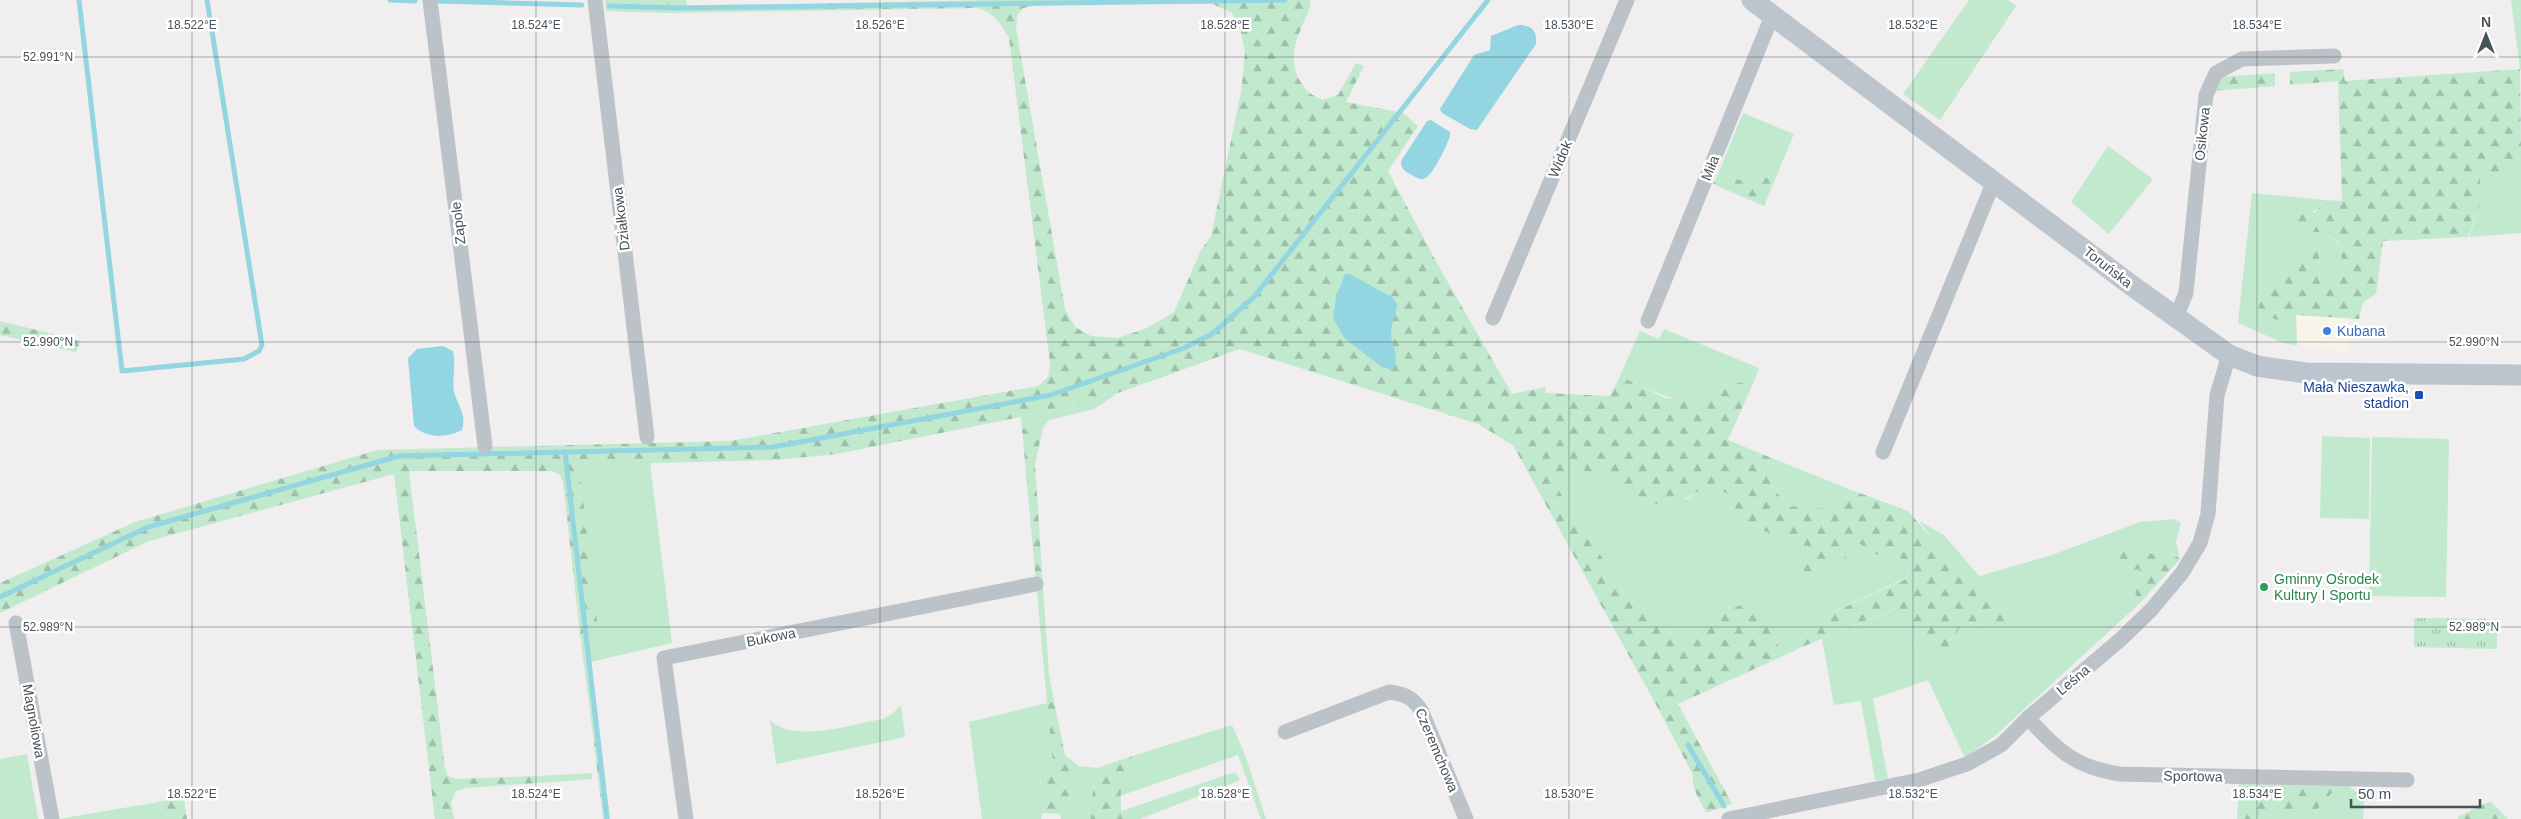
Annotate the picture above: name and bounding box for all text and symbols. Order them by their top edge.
north arrow [2461,10,2511,60]
text: N [2481,14,2491,30]
text: 18.522°E [167,18,217,32]
text: 18.524°E [511,18,561,32]
text: 18.526°E [855,18,905,32]
text: 18.528°E [1200,18,1250,32]
text: 18.530°E [1544,18,1594,32]
text: 18.532°E [1888,18,1938,32]
text: 18.534°E [2232,18,2282,32]
text: 52.991°N [23,50,73,64]
street label: Osikowa [2191,106,2213,162]
street label: Widok [1545,137,1575,180]
street label: Miła [1698,153,1722,183]
street label: Działkowa [609,186,633,252]
street label: Zapole [447,201,469,245]
street label: Toruńska [2081,243,2135,291]
place label: Kubana [2337,323,2385,339]
marker: Kubana [2321,325,2333,337]
text: 52.990°N [23,335,73,349]
text: 52.990°N [2449,335,2499,349]
place label: Mała Nieszawka, stadion [2303,379,2409,411]
marker: Mała Nieszawka, stadion [2413,389,2425,401]
place label: Gminny Ośrodek Kultury I Sportu [2274,571,2380,603]
marker: Gminny Ośrodek Kultury I Sportu [2258,581,2270,593]
text: 52.989°N [23,620,73,634]
text: 52.989°N [2449,620,2499,634]
street label: Bukowa [745,624,797,650]
street label: Leśna [2053,661,2093,698]
street label: Magnoliowa [20,683,48,759]
street label: Czeremchowa [1412,706,1462,795]
street label: Sportowa [2163,767,2223,785]
scale bar [2351,776,2480,808]
text: 50 m [2358,785,2391,802]
text: 18.522°E [167,787,217,801]
text: 18.524°E [511,787,561,801]
text: 18.526°E [855,787,905,801]
text: 18.528°E [1200,787,1250,801]
text: 18.530°E [1544,787,1594,801]
text: 18.532°E [1888,787,1938,801]
text: 18.534°E [2232,787,2282,801]

